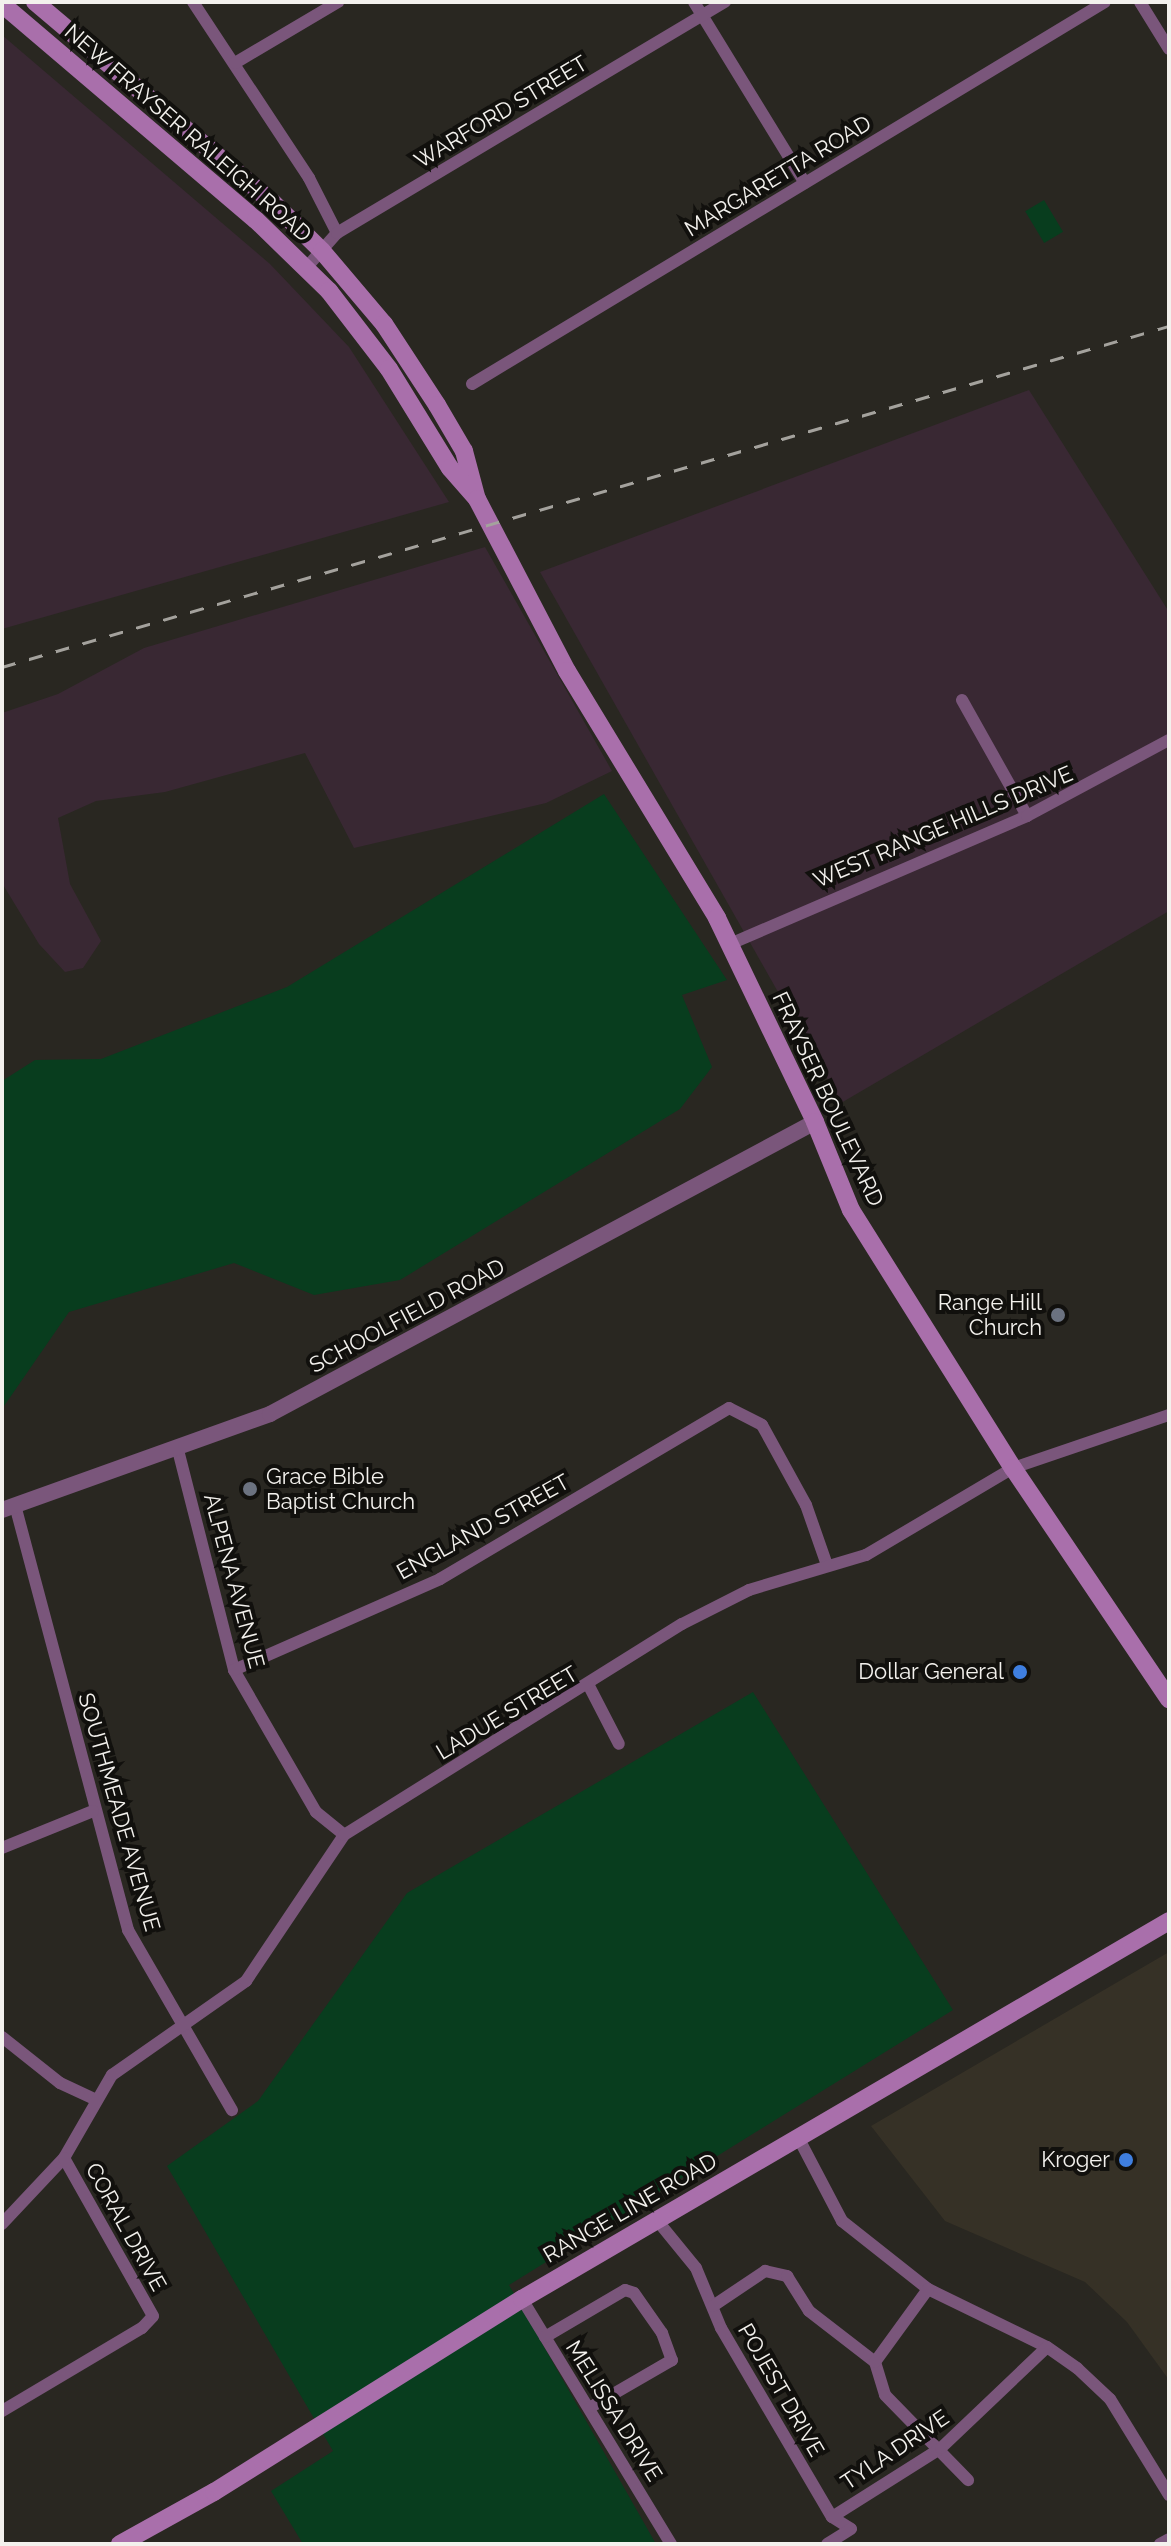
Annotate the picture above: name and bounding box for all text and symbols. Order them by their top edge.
street label: NEW FRAYSER RALEIGH ROAD [59,18,317,248]
street label: WARFORD STREET [410,50,592,174]
street label: MARGARETTA ROAD [680,110,876,242]
street label: WEST RANGE HILLS DRIVE [809,760,1077,894]
street label: FRAYSER BOULEVARD [767,988,889,1210]
street label: SCHOOLFIELD ROAD [305,1253,509,1379]
place label: Range Hill Church [938,1289,1042,1340]
marker: Range Hill Church [1049,1306,1067,1324]
place label: Grace Bible Baptist Church [266,1463,415,1514]
street label: ENGLAND STREET [392,1469,574,1585]
marker: Grace Bible Baptist Church [241,1480,259,1498]
street label: ALPENA AVENUE [198,1490,270,1672]
place label: Dollar General [858,1659,1004,1685]
street label: LADUE STREET [431,1660,583,1766]
marker: Dollar General [1011,1663,1029,1681]
street label: SOUTHMEADE AVENUE [72,1689,166,1935]
place label: Kroger [1041,2147,1110,2173]
street label: RANGE LINE ROAD [538,2148,722,2268]
marker: Kroger [1117,2151,1135,2169]
street label: CORAL DRIVE [80,2158,172,2296]
street label: POJEST DRIVE [732,2319,830,2461]
street label: MELISSA DRIVE [560,2335,668,2487]
street label: TYLA DRIVE [836,2404,954,2496]

